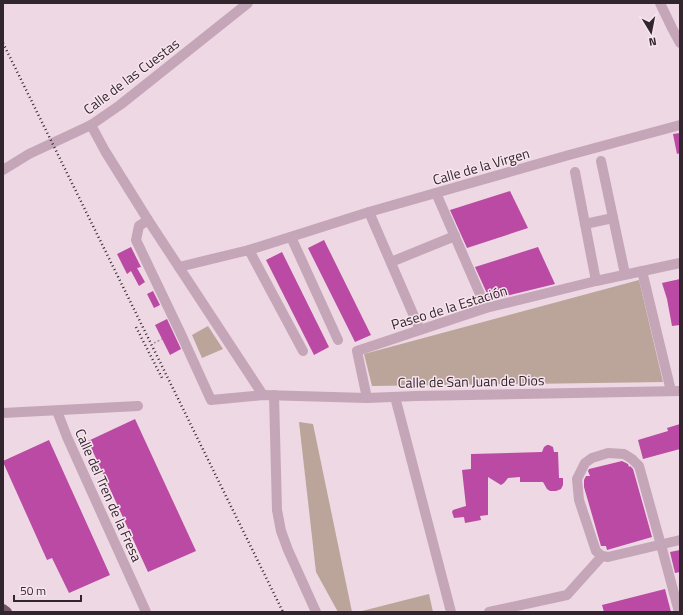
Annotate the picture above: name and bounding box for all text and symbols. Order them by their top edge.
north arrow [631,12,671,52]
street label: Calle de las Cuestas [79,33,183,119]
text: N [648,33,658,50]
street label: Calle de la Virgen [430,142,532,190]
street label: Paseo de la Estación [388,279,510,335]
street label: Calle de San Juan de Dios [397,369,545,393]
street label: Calle del Tren de la Fresa [70,425,148,565]
scale bar [14,577,81,603]
text: 50 m [20,581,46,600]

